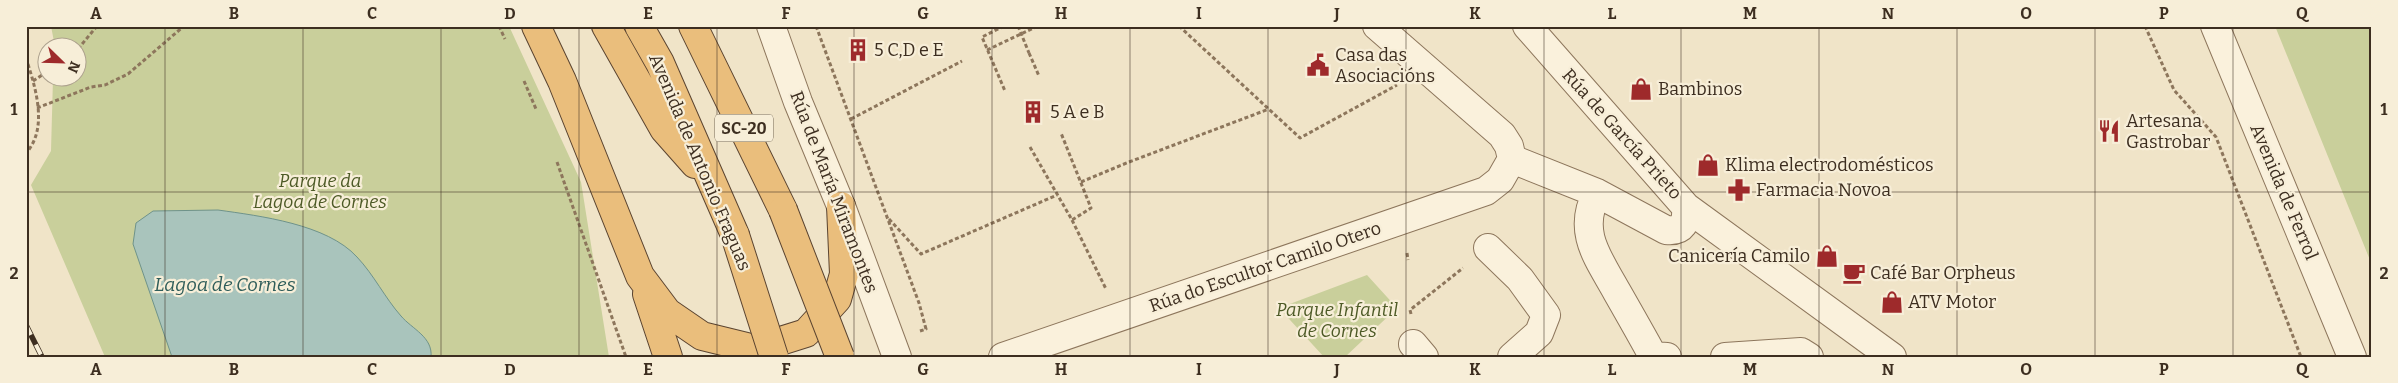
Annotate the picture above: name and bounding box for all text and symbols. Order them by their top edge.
text: A [90,4,102,23]
text: B [229,4,239,23]
text: C [367,4,377,23]
text: D [504,4,516,23]
text: E [643,4,653,23]
text: F [782,4,791,23]
text: G [917,4,929,23]
text: H [1055,4,1068,23]
text: I [1196,4,1202,23]
text: J [1333,4,1340,23]
text: K [1469,4,1481,23]
text: L [1608,4,1617,23]
text: M [1743,4,1757,23]
text: N [1882,4,1894,23]
text: O [2020,4,2032,23]
text: P [2159,4,2169,23]
text: Q [2296,4,2310,23]
building icon: 5 C,D e E [845,37,871,63]
north arrow [38,38,88,88]
place label: 5 C,D e E [874,39,944,61]
place label: Casa das Asociacións [1335,44,1435,87]
street label: Avenida de Antonio Fraguas [644,50,756,274]
public building icon: Casa das Asociacións [1305,52,1331,78]
text: N [63,59,83,75]
street label: Rúa de García Prieto [1557,64,1687,204]
shop icon: Bambinos [1628,76,1654,102]
place label: Bambinos [1658,78,1742,100]
street label: Rúa de María Miramontes [785,88,883,296]
building icon: 5 A e B [1020,99,1046,125]
text: 1 [11,100,18,119]
text: 1 [2381,100,2388,119]
place label: 5 A e B [1050,101,1105,123]
place label: Artesana Gastrobar [2126,110,2210,153]
road number: SC-20 [715,115,773,142]
restaurant icon: Artesana Gastrobar [2096,118,2122,144]
street label: Avenida de Ferrol [2245,121,2323,263]
shop icon: Klima electrodomésticos [1695,152,1721,178]
place label: Klima electrodomésticos [1725,154,1934,176]
park label: Parque da Lagoa de Cornes [253,170,387,213]
pharmacy icon: Farmacia Novoa [1726,177,1752,203]
place label: Farmacia Novoa [1756,179,1891,201]
street label: Rúa do Escultor Camilo Otero [1146,217,1384,317]
shop icon: Canicería Camilo [1814,243,1840,269]
place label: Canicería Camilo [1668,245,1810,267]
cafe icon: Café Bar Orpheus [1841,260,1867,286]
place label: Café Bar Orpheus [1870,262,2016,284]
text: 2 [9,264,19,283]
text: 2 [2379,264,2389,283]
water label: Lagoa de Cornes [154,273,296,296]
shop icon: ATV Motor [1879,289,1905,315]
place label: ATV Motor [1908,291,1996,313]
park label: Parque Infantil de Cornes [1276,299,1398,342]
text: A [90,360,102,379]
text: B [229,360,239,379]
text: C [367,360,377,379]
text: D [504,360,516,379]
text: E [643,360,653,379]
text: F [782,360,791,379]
text: G [917,360,929,379]
text: H [1055,360,1068,379]
text: I [1196,360,1202,379]
text: J [1333,360,1340,379]
text: K [1469,360,1481,379]
text: L [1608,360,1617,379]
text: M [1743,360,1757,379]
text: N [1882,360,1894,379]
text: O [2020,360,2032,379]
text: P [2159,360,2169,379]
text: Q [2296,360,2310,379]

